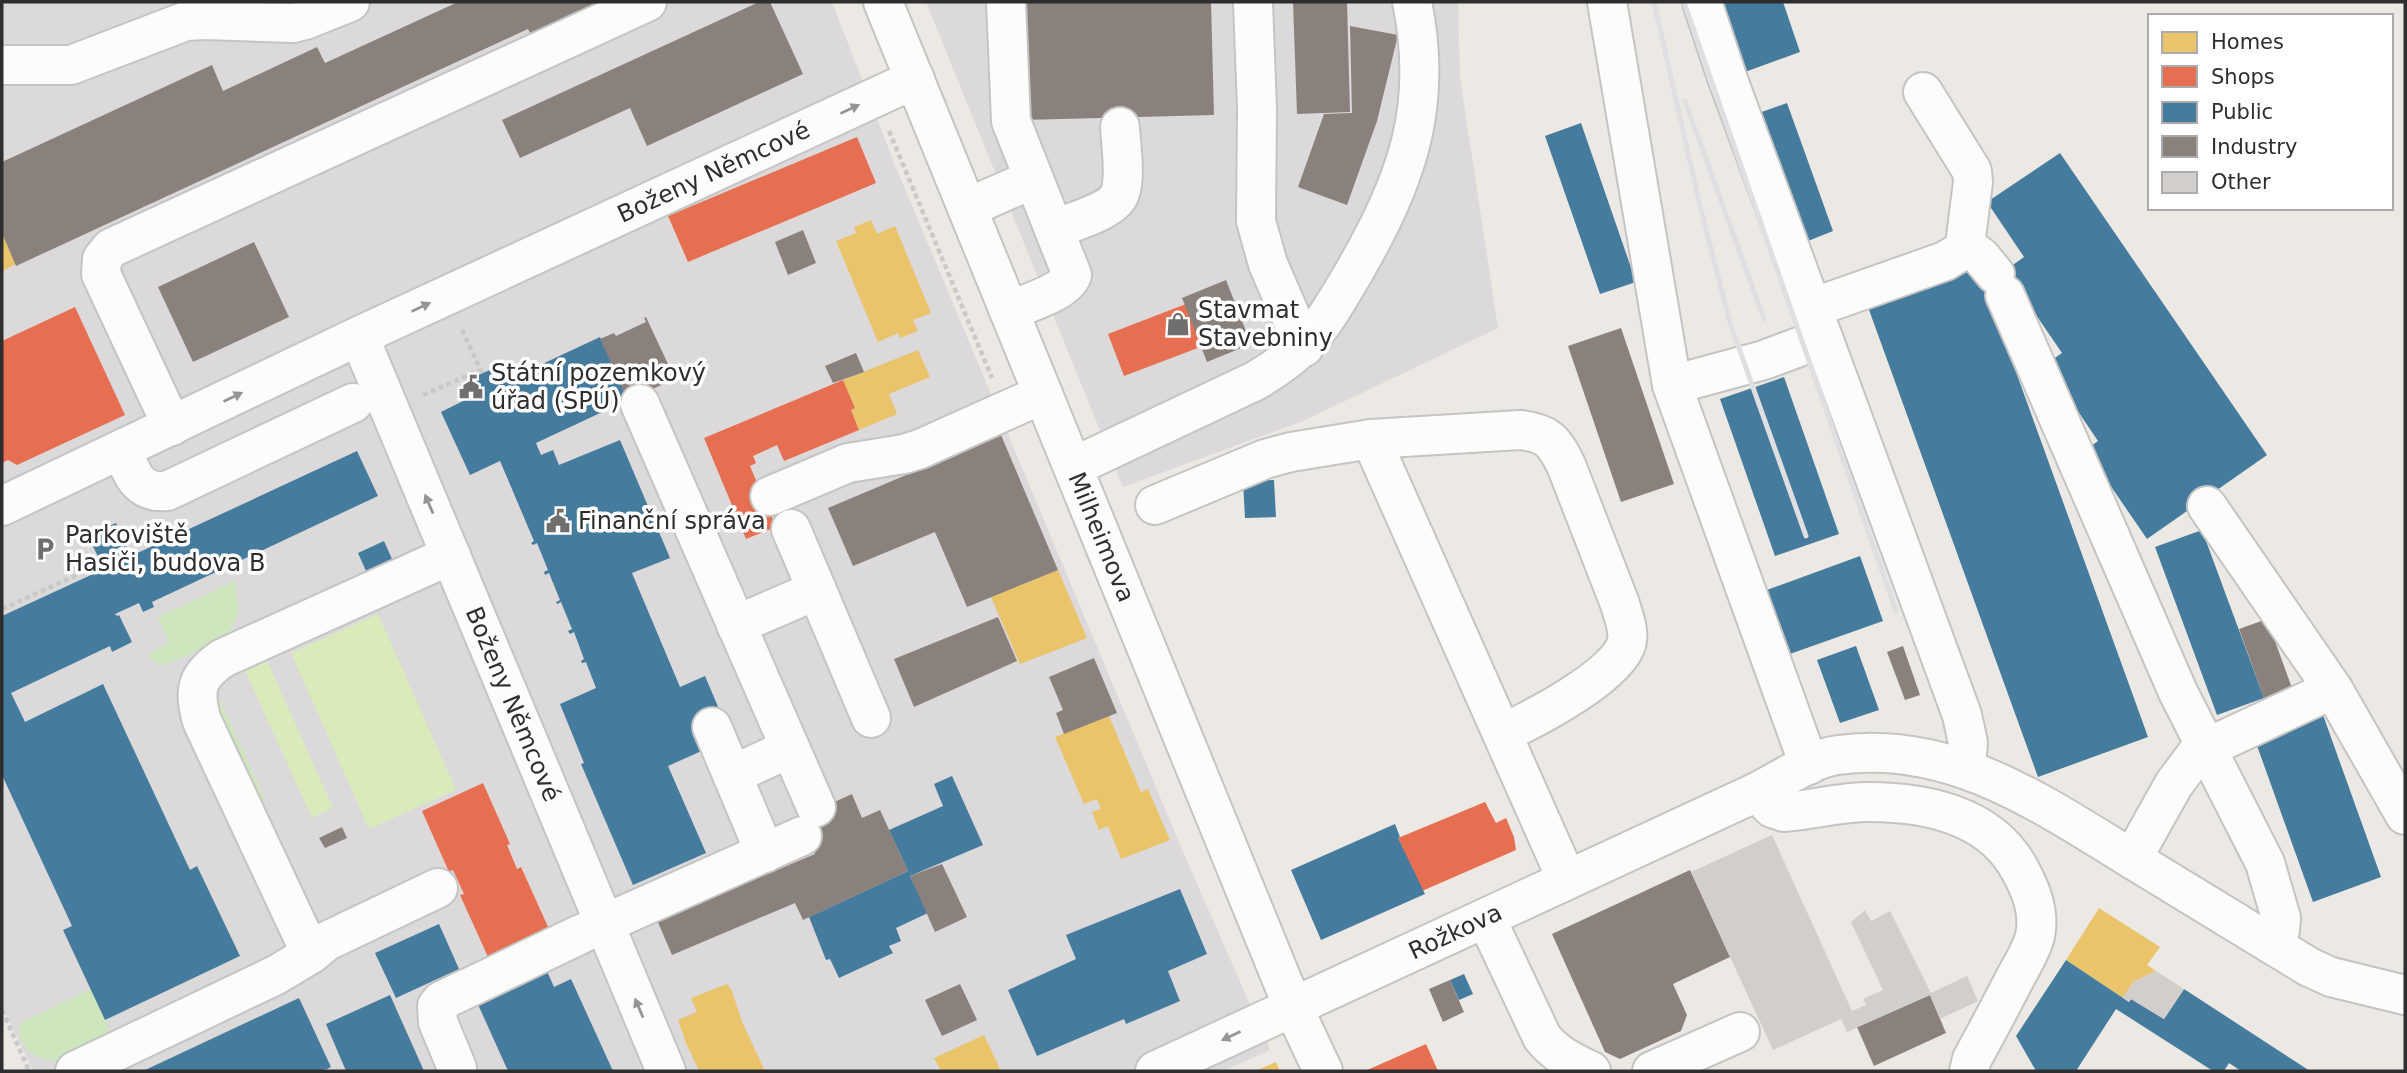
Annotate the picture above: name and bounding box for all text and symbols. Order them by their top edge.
legend [2148,14,2393,210]
text: Homes [2211,30,2284,54]
text: Shops [2211,65,2275,89]
text: Public [2211,100,2273,124]
one-way arrow [839,103,860,114]
street label: Boženy Němcové [613,116,814,229]
text: Industry [2211,135,2297,159]
text: Other [2211,170,2271,194]
place label: Stavmat Stavebniny [1198,296,1333,352]
one-way arrow [411,302,431,313]
shop icon: Stavmat Stavebniny [1164,310,1192,338]
place label: Státní pozemkový úřad (SPÚ) [491,359,706,415]
public building icon: Státní pozemkový úřad (SPÚ) [457,373,485,401]
one-way arrow [223,391,243,402]
street label: Milheimova [1062,468,1140,606]
one-way arrow [424,494,435,515]
public building icon: Finanční správa [544,507,572,535]
place label: Finanční správa [578,507,766,535]
place label: Parkoviště Hasiči, budova B [65,521,265,577]
parking icon: Parkoviště Hasiči, budova B [31,535,59,563]
street label: Boženy Němcové [460,603,566,806]
street label: Rožkova [1404,898,1506,965]
one-way arrow [634,998,645,1019]
one-way arrow [1221,1030,1241,1042]

